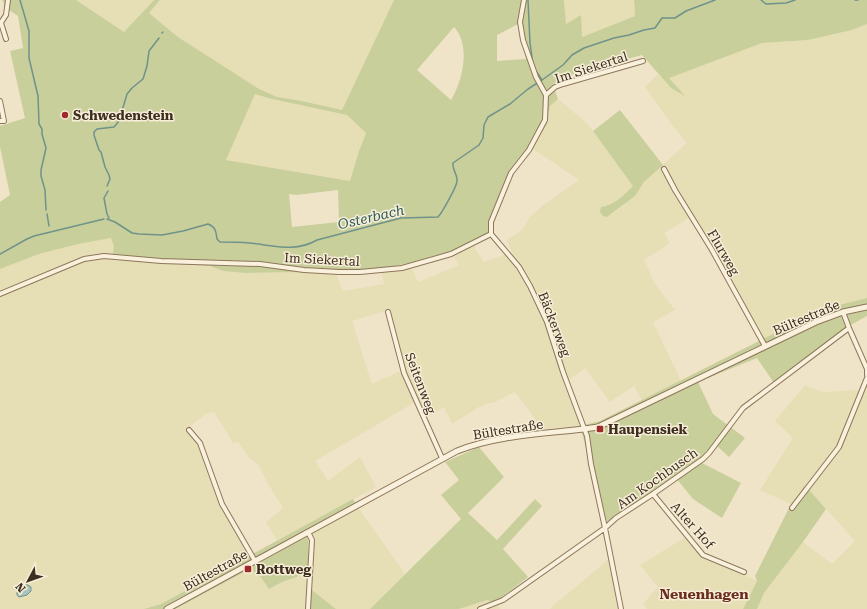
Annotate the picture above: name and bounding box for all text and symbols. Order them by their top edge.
street label: Im Siekertal [553,49,629,86]
place label: Schwedenstein [73,108,174,123]
marker: Schwedenstein [60,110,70,120]
water label: Osterbach [336,201,406,232]
street label: Flurweg [704,227,743,278]
street label: Im Siekertal [284,250,360,269]
street label: Bäckerweg [535,290,574,359]
street label: Bültestraße [771,297,842,338]
street label: Seitenweg [402,350,439,417]
street label: Bültestraße [472,417,544,442]
place label: Haupensiek [608,422,688,437]
marker: Haupensiek [595,424,605,434]
street label: Am Kochbusch [614,445,701,512]
street label: Alter Hof [668,499,718,552]
street label: Bültestraße [181,547,250,594]
north arrow [8,561,48,601]
place label: Rottweg [256,562,311,577]
marker: Rottweg [243,564,253,574]
text: N [13,579,29,595]
district label: Neuenhagen [659,586,749,602]

